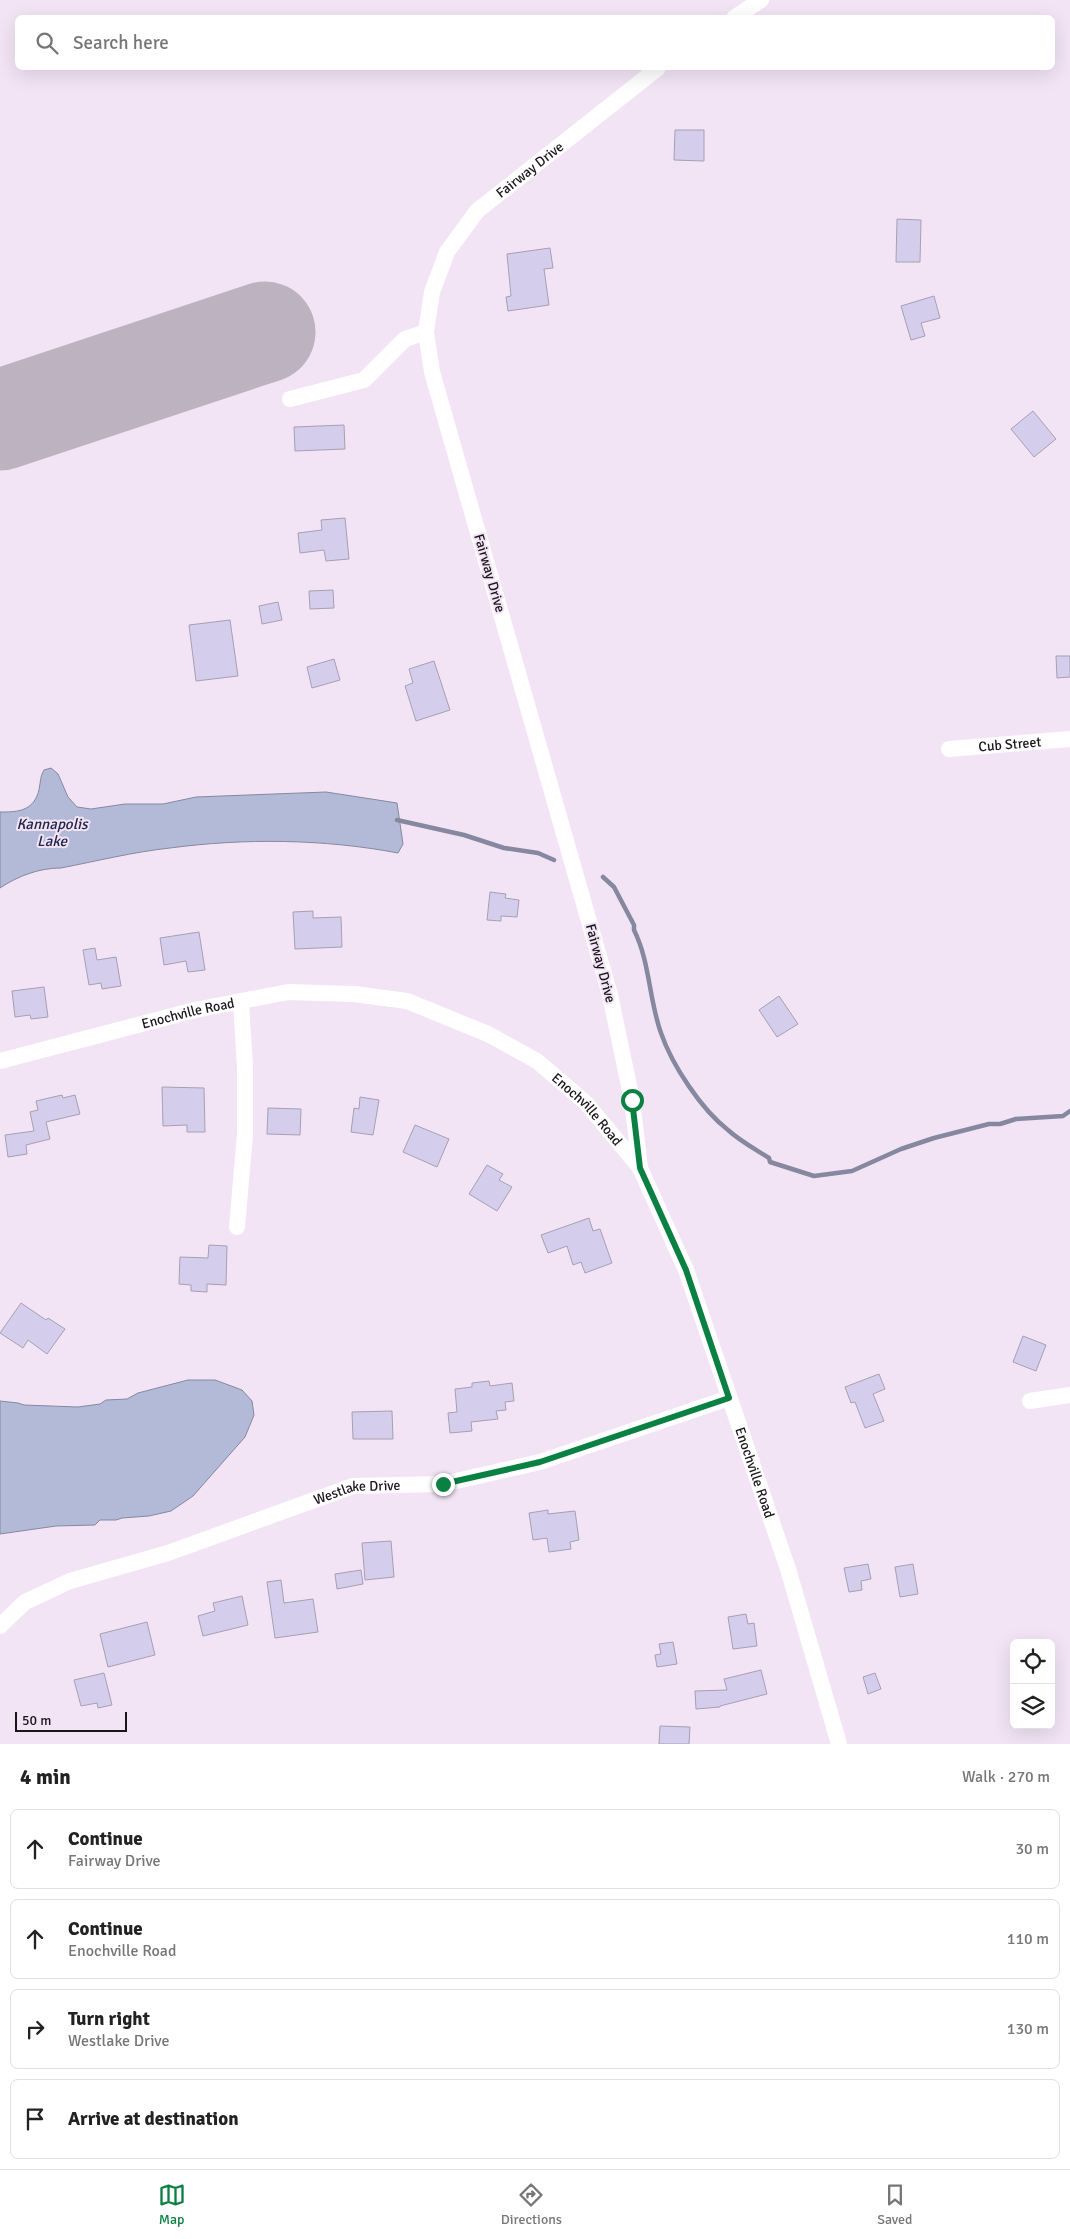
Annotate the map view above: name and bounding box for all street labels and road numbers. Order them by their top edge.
street label: Fairway Drive [493,138,567,202]
street label: Fairway Drive [470,532,509,614]
street label: Cub Street [978,733,1042,756]
street label: Fairway Drive [582,922,619,1004]
street label: Enochville Road [140,995,236,1033]
street label: Enochville Road [548,1069,626,1149]
street label: Enochville Road [731,1425,778,1520]
street label: Westlake Drive [311,1477,401,1509]

